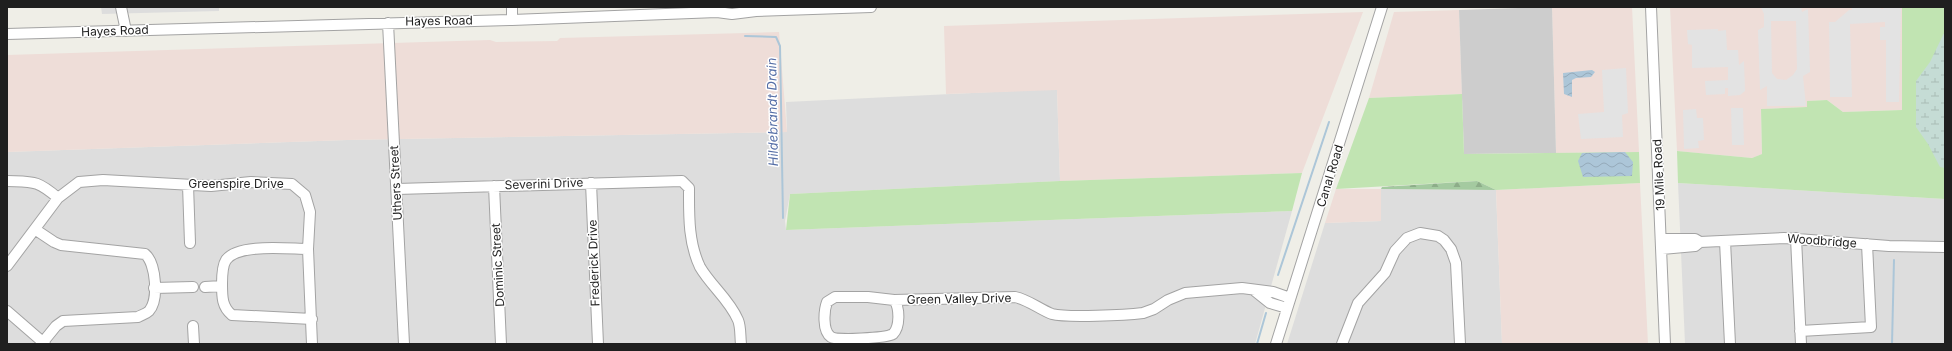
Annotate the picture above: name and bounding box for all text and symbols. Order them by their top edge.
street label: Hayes Road [405,12,473,29]
street label: Hayes Road [81,22,149,39]
water label: Hildebrandt Drain [763,57,781,166]
street label: 19 Mile Road [1649,139,1668,211]
street label: Canal Road [1313,143,1346,209]
street label: Uthers Street [386,145,405,221]
street label: Severini Drive [504,175,584,192]
street label: Greenspire Drive [188,176,284,191]
street label: Frederick Drive [584,219,603,307]
street label: Dominic Street [488,223,507,307]
street label: Woodbridge [1787,231,1857,250]
street label: Green Valley Drive [907,290,1011,307]

